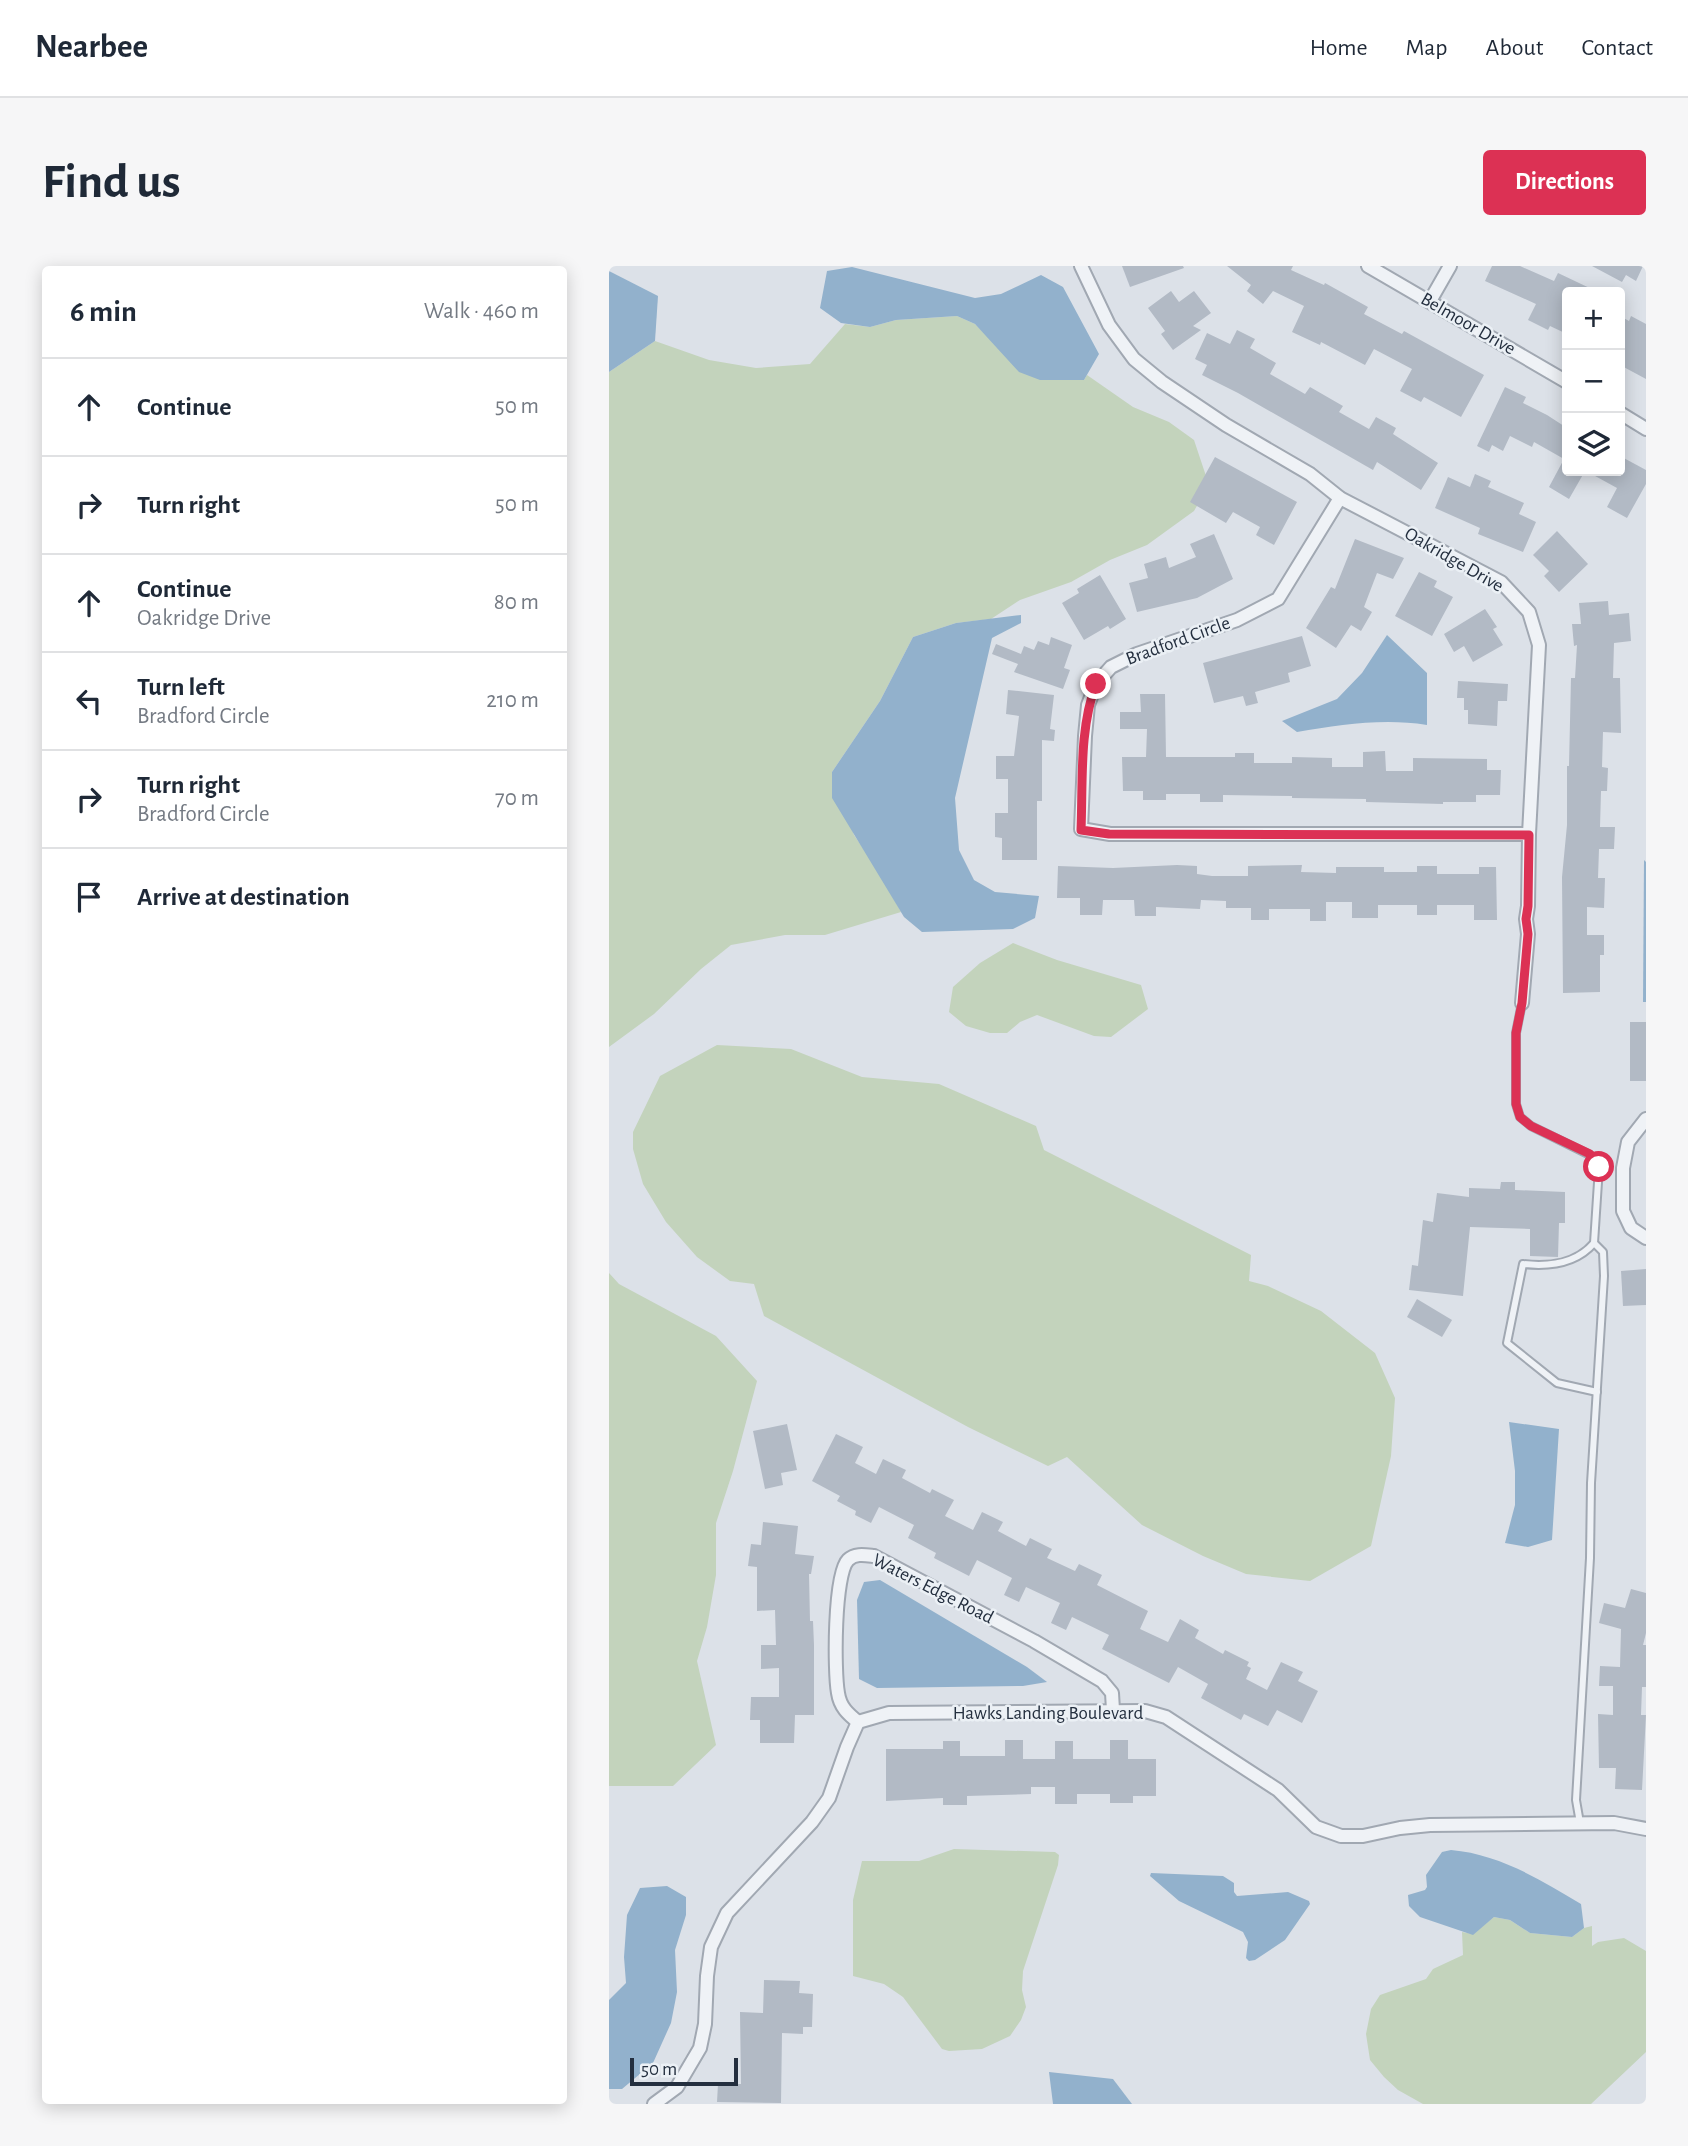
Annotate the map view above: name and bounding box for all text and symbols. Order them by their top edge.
text: Nearbee [35,31,148,64]
text: Home [1310,36,1368,60]
text: Map [1406,36,1448,60]
text: About [1486,36,1543,60]
text: Contact [1581,36,1653,60]
button: Directions [1483,150,1646,215]
text: Find us [42,158,181,207]
map controls [1562,287,1625,476]
button: + [1562,287,1625,350]
street label: Belmoor Drive [1417,289,1519,359]
text: 6 min [70,297,137,327]
text: Walk · 460 m [424,300,539,323]
button: − [1562,350,1625,413]
icon: ahead [70,388,108,426]
text: Continue [137,394,232,420]
text: 50 m [495,395,539,418]
button: layers [1562,413,1625,476]
icon: right [70,486,108,524]
text: Turn right [137,492,240,518]
text: 50 m [495,493,539,516]
street label: Oakridge Drive [1401,524,1507,596]
text: Continue [137,576,232,602]
icon: ahead [70,584,108,622]
text: 80 m [494,591,539,614]
text: Oakridge Drive [137,607,271,630]
street label: Bradford Circle [1123,613,1233,669]
route end [1080,668,1111,699]
text: Turn left [137,674,225,700]
icon: left [70,682,108,720]
text: 210 m [486,689,539,712]
text: Bradford Circle [137,705,270,728]
text: Turn right [137,772,240,798]
icon: right [70,780,108,818]
text: 70 m [495,787,539,810]
text: Bradford Circle [137,803,270,826]
icon: arrive [70,878,108,916]
text: Arrive at destination [137,884,350,910]
route start [1583,1151,1614,1182]
street label: Waters Edge Road [869,1550,997,1628]
street label: Hawks Landing Boulevard [953,1704,1143,1723]
scale bar [630,2055,739,2087]
text: 50 m [641,2060,677,2079]

